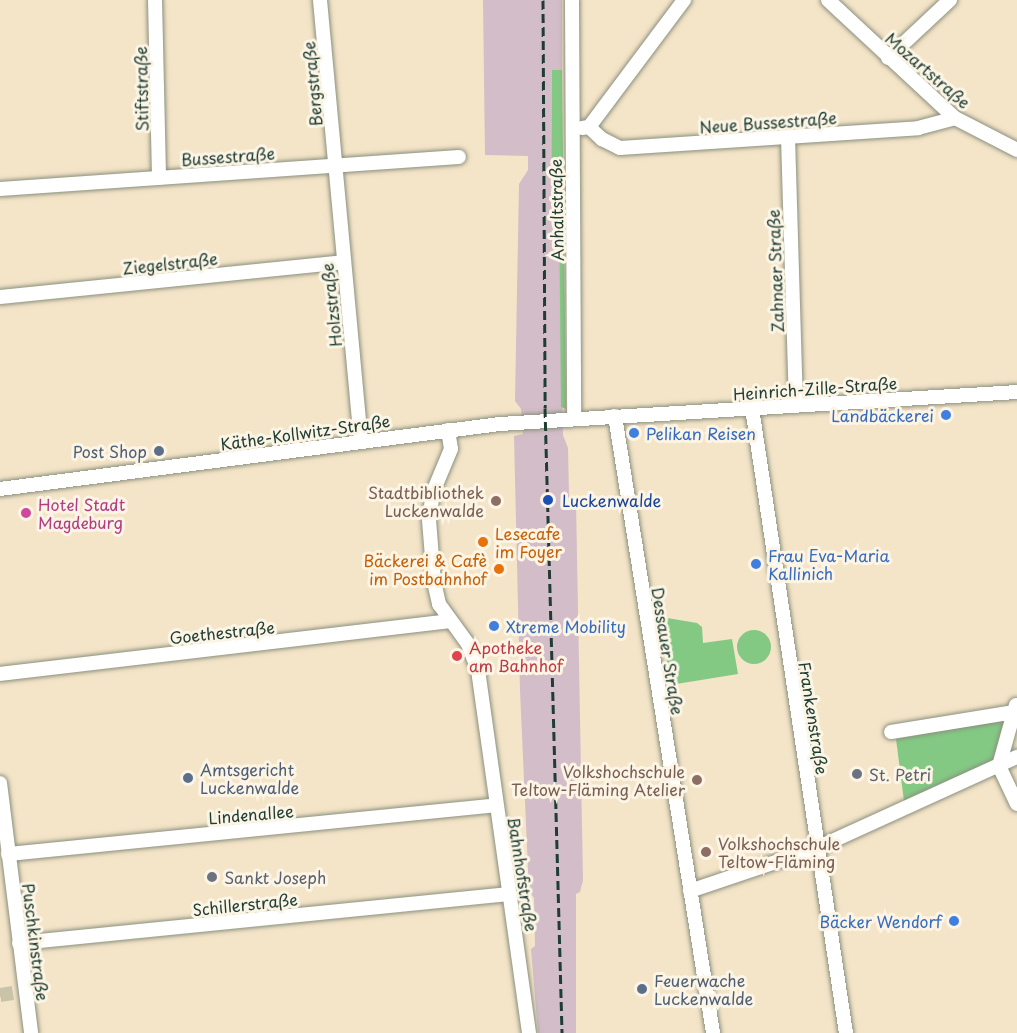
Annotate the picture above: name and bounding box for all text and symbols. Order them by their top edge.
street label: Mozartstraße [882,28,974,112]
street label: Bergstraße [299,41,325,127]
street label: Stiftstraße [131,46,151,132]
street label: Neue Bussestraße [699,108,837,136]
street label: Bussestraße [180,143,276,169]
street label: Anhaltstraße [546,159,566,261]
street label: Zahnaer Straße [763,209,787,333]
street label: Ziegelstraße [121,248,219,278]
street label: Holzstraße [317,262,345,348]
street label: Heinrich-Zille-Straße [732,373,898,403]
place label: Landbäckerei [831,405,934,425]
marker: Landbäckerei [939,408,953,422]
street label: Käthe-Kollwitz-Straße [219,411,391,453]
place label: Pelikan Reisen [646,423,755,443]
marker: Pelikan Reisen [627,426,641,440]
place label: Post Shop [72,441,147,461]
marker: Post Shop [152,444,166,458]
place label: Stadtbibliothek Luckenwalde [368,482,484,520]
place label: Luckenwalde [562,490,661,510]
marker: Luckenwalde [539,491,557,509]
place label: Hotel Stadt Magdeburg [38,494,126,532]
marker: Stadtbibliothek Luckenwalde [489,494,503,508]
marker: Hotel Stadt Magdeburg [19,506,33,520]
place label: Lesecafe im Foyer [495,523,562,561]
marker: Lesecafe im Foyer [476,535,490,549]
place label: Frau Eva-Maria Kallinich [768,545,889,583]
place label: Bäckerei & Cafè im Postbahnhof [362,550,487,588]
marker: Frau Eva-Maria Kallinich [749,557,763,571]
marker: Bäckerei & Cafè im Postbahnhof [492,562,506,576]
street label: Dessauer Straße [648,585,688,717]
place label: Xtreme Mobility [506,616,628,636]
street label: Goethestraße [168,617,276,647]
marker: Xtreme Mobility [487,619,501,633]
place label: Apotheke am Bahnhof [469,637,564,675]
marker: Apotheke am Bahnhof [450,649,464,663]
street label: Frankenstraße [796,660,832,776]
place label: Amtsgericht Luckenwalde [200,759,299,797]
place label: Volkshochschule Teltow-Fläming Atelier [511,761,685,799]
place label: St. Petri [869,764,931,784]
marker: St. Petri [850,767,864,781]
marker: Amtsgericht Luckenwalde [181,771,195,785]
marker: Volkshochschule Teltow-Fläming Atelier [690,773,704,787]
street label: Lindenallee [208,801,294,827]
street label: Bahnhofstraße [504,815,542,933]
place label: Volkshochschule Teltow-Fläming [718,833,840,871]
marker: Volkshochschule Teltow-Fläming [699,845,713,859]
place label: Sankt Joseph [224,867,328,887]
marker: Sankt Joseph [205,870,219,884]
street label: Puschkinstraße [19,882,53,1002]
street label: Schillerstraße [191,889,299,919]
place label: Bäcker Wendorf [818,911,942,931]
marker: Bäcker Wendorf [947,914,961,928]
place label: Feuerwache Luckenwalde [654,970,753,1008]
marker: Feuerwache Luckenwalde [635,982,649,996]

